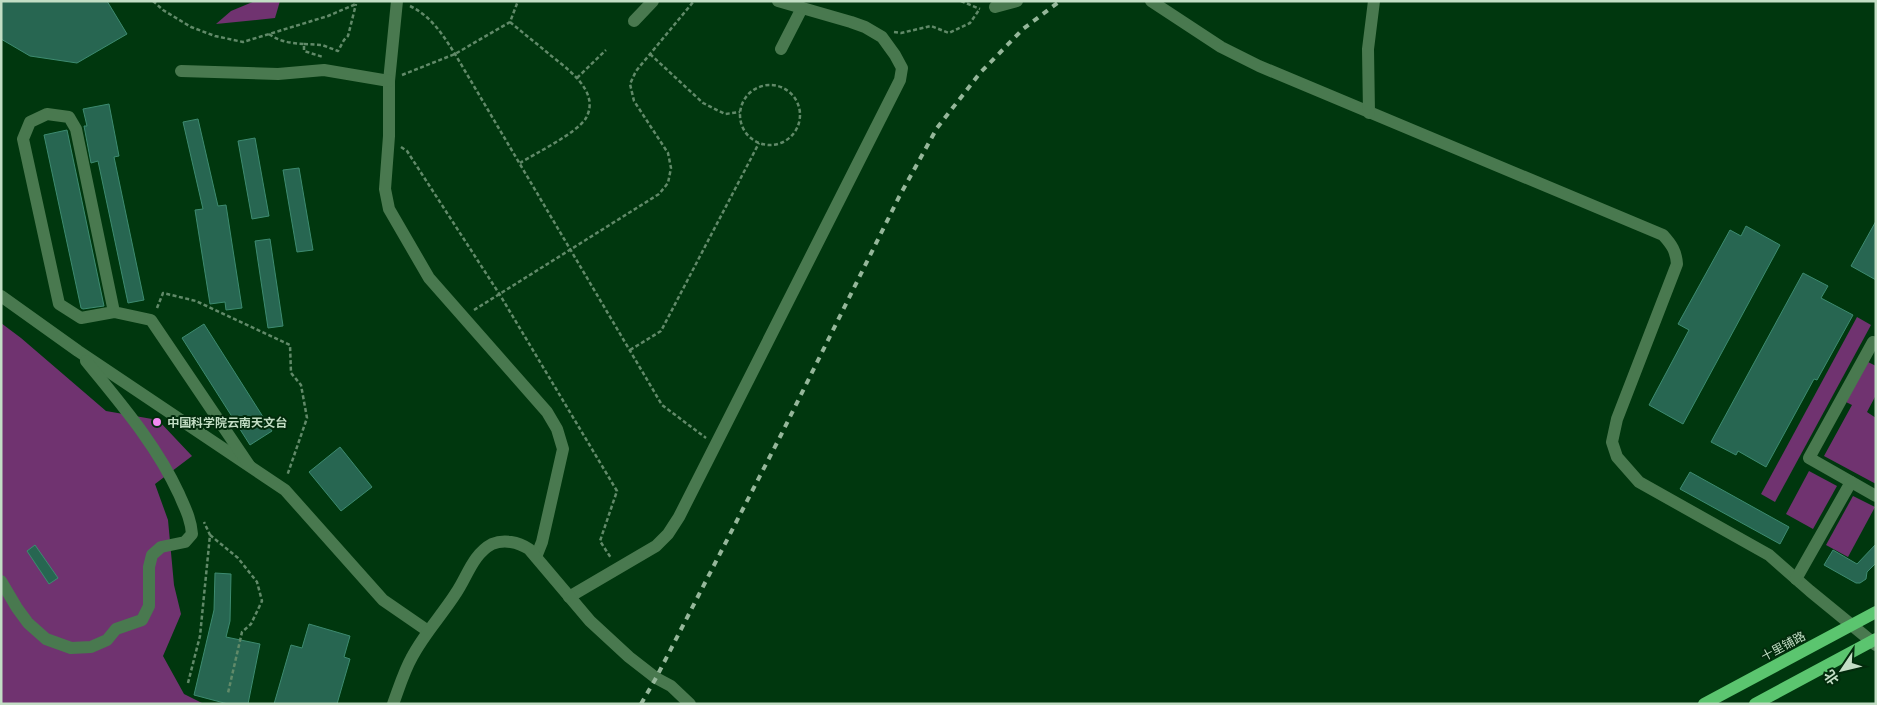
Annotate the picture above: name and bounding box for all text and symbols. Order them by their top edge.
marker: 中国科学院云南天文台 [151,416,163,428]
place label: 中国科学院云南天文台 [167,416,287,429]
street label: 十里铺路 [1759,629,1807,663]
north arrow [1817,645,1867,695]
text: 北 [1821,667,1842,688]

